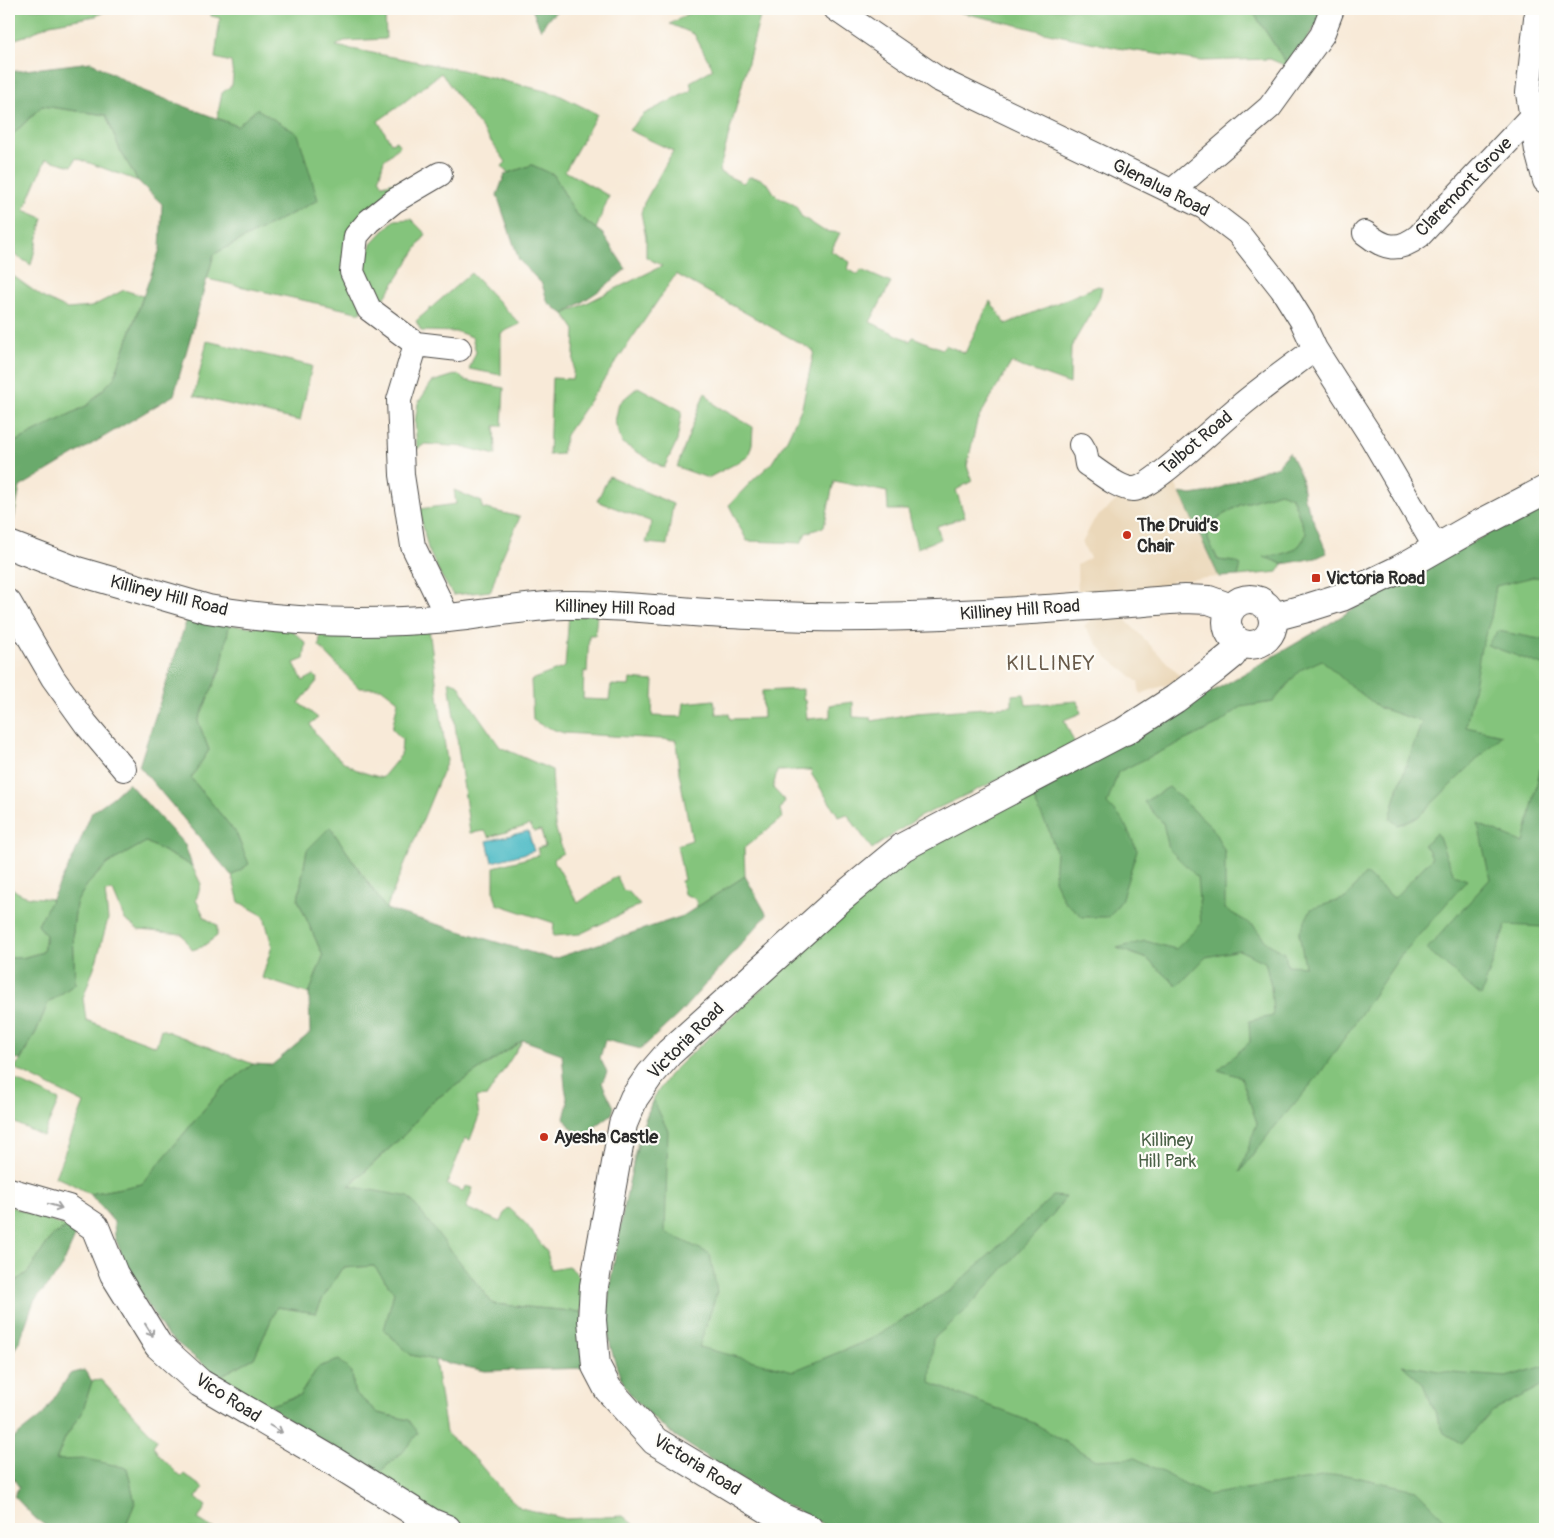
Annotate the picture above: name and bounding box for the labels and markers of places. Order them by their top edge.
place label: The Druid’s Chair [1136,514,1219,558]
marker: The Druid’s Chair [1121,529,1133,541]
place label: Victoria Road [1326,567,1425,590]
marker: Victoria Road [1310,572,1322,584]
place label: Ayesha Castle [554,1126,659,1149]
marker: Ayesha Castle [538,1131,550,1143]

